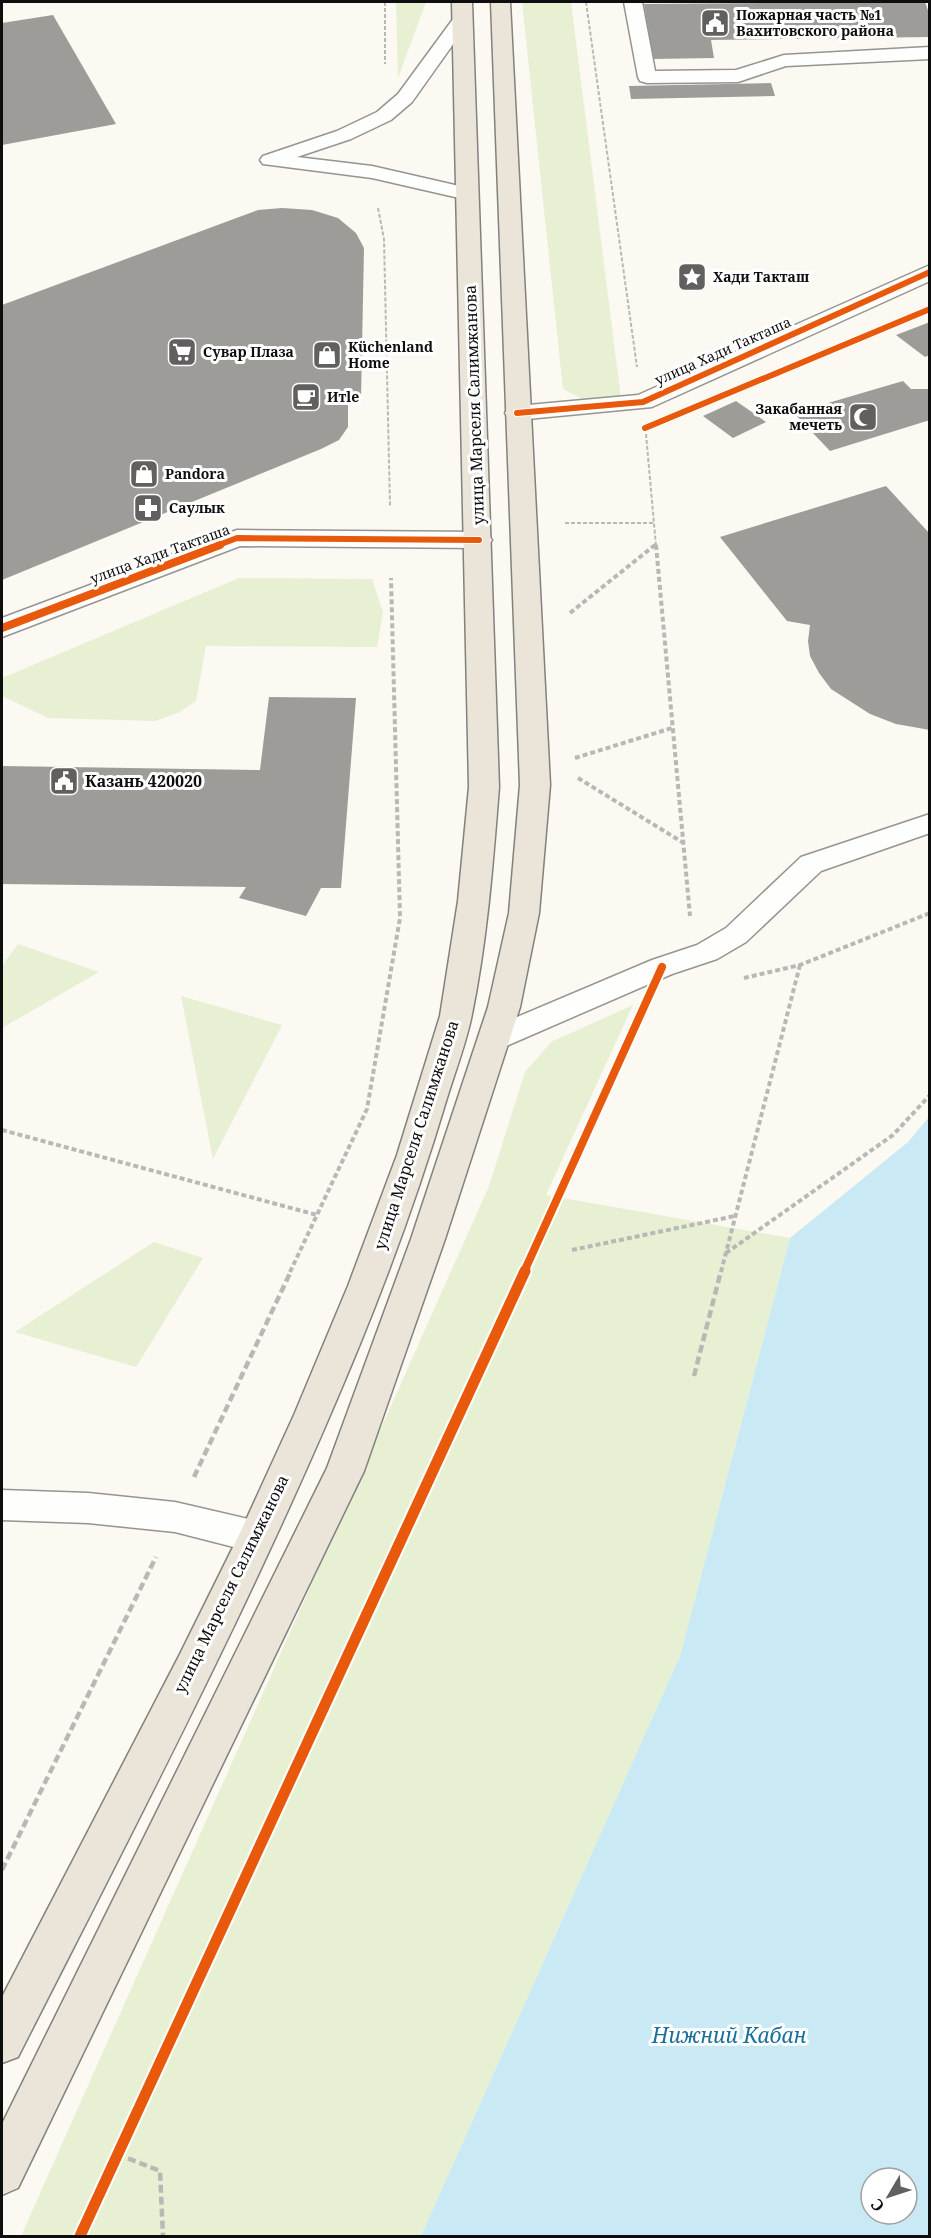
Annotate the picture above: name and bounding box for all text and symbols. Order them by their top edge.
place label: Пожарная часть №1 Вахитовского района [736,5,894,40]
public building icon: Пожарная часть №1 Вахитовского района [699,7,731,39]
place icon: Хади Такташ [676,261,708,293]
place label: Хади Такташ [713,267,810,286]
street label: улица Марселя Салимжанова [459,285,489,525]
street label: улица Хади Такташа [652,312,794,389]
supermarket icon: Сувар Плаза [166,336,198,368]
place label: Küchenland Home [348,337,433,372]
shop icon: Küchenland Home [311,339,343,371]
place label: Сувар Плаза [203,342,294,361]
cafe icon: Итle [290,381,322,413]
place label: Итle [327,387,359,406]
place label: Закабанная мечеть [756,399,842,434]
mosque icon: Закабанная мечеть [847,401,879,433]
shop icon: Pandora [128,458,160,490]
place label: Pandora [165,464,225,483]
pharmacy icon: Саулык [132,492,164,524]
place label: Саулык [169,498,225,517]
street label: улица Хади Такташа [87,519,232,588]
public building icon: Казань 420020 [48,765,80,797]
place label: Казань 420020 [85,770,202,792]
street label: улица Марселя Салимжанова [368,1017,464,1253]
street label: улица Марселя Салимжанова [168,1471,294,1697]
water label: Нижний Кабан [651,2021,807,2049]
north arrow [859,2166,919,2226]
text: С [865,2194,889,2216]

